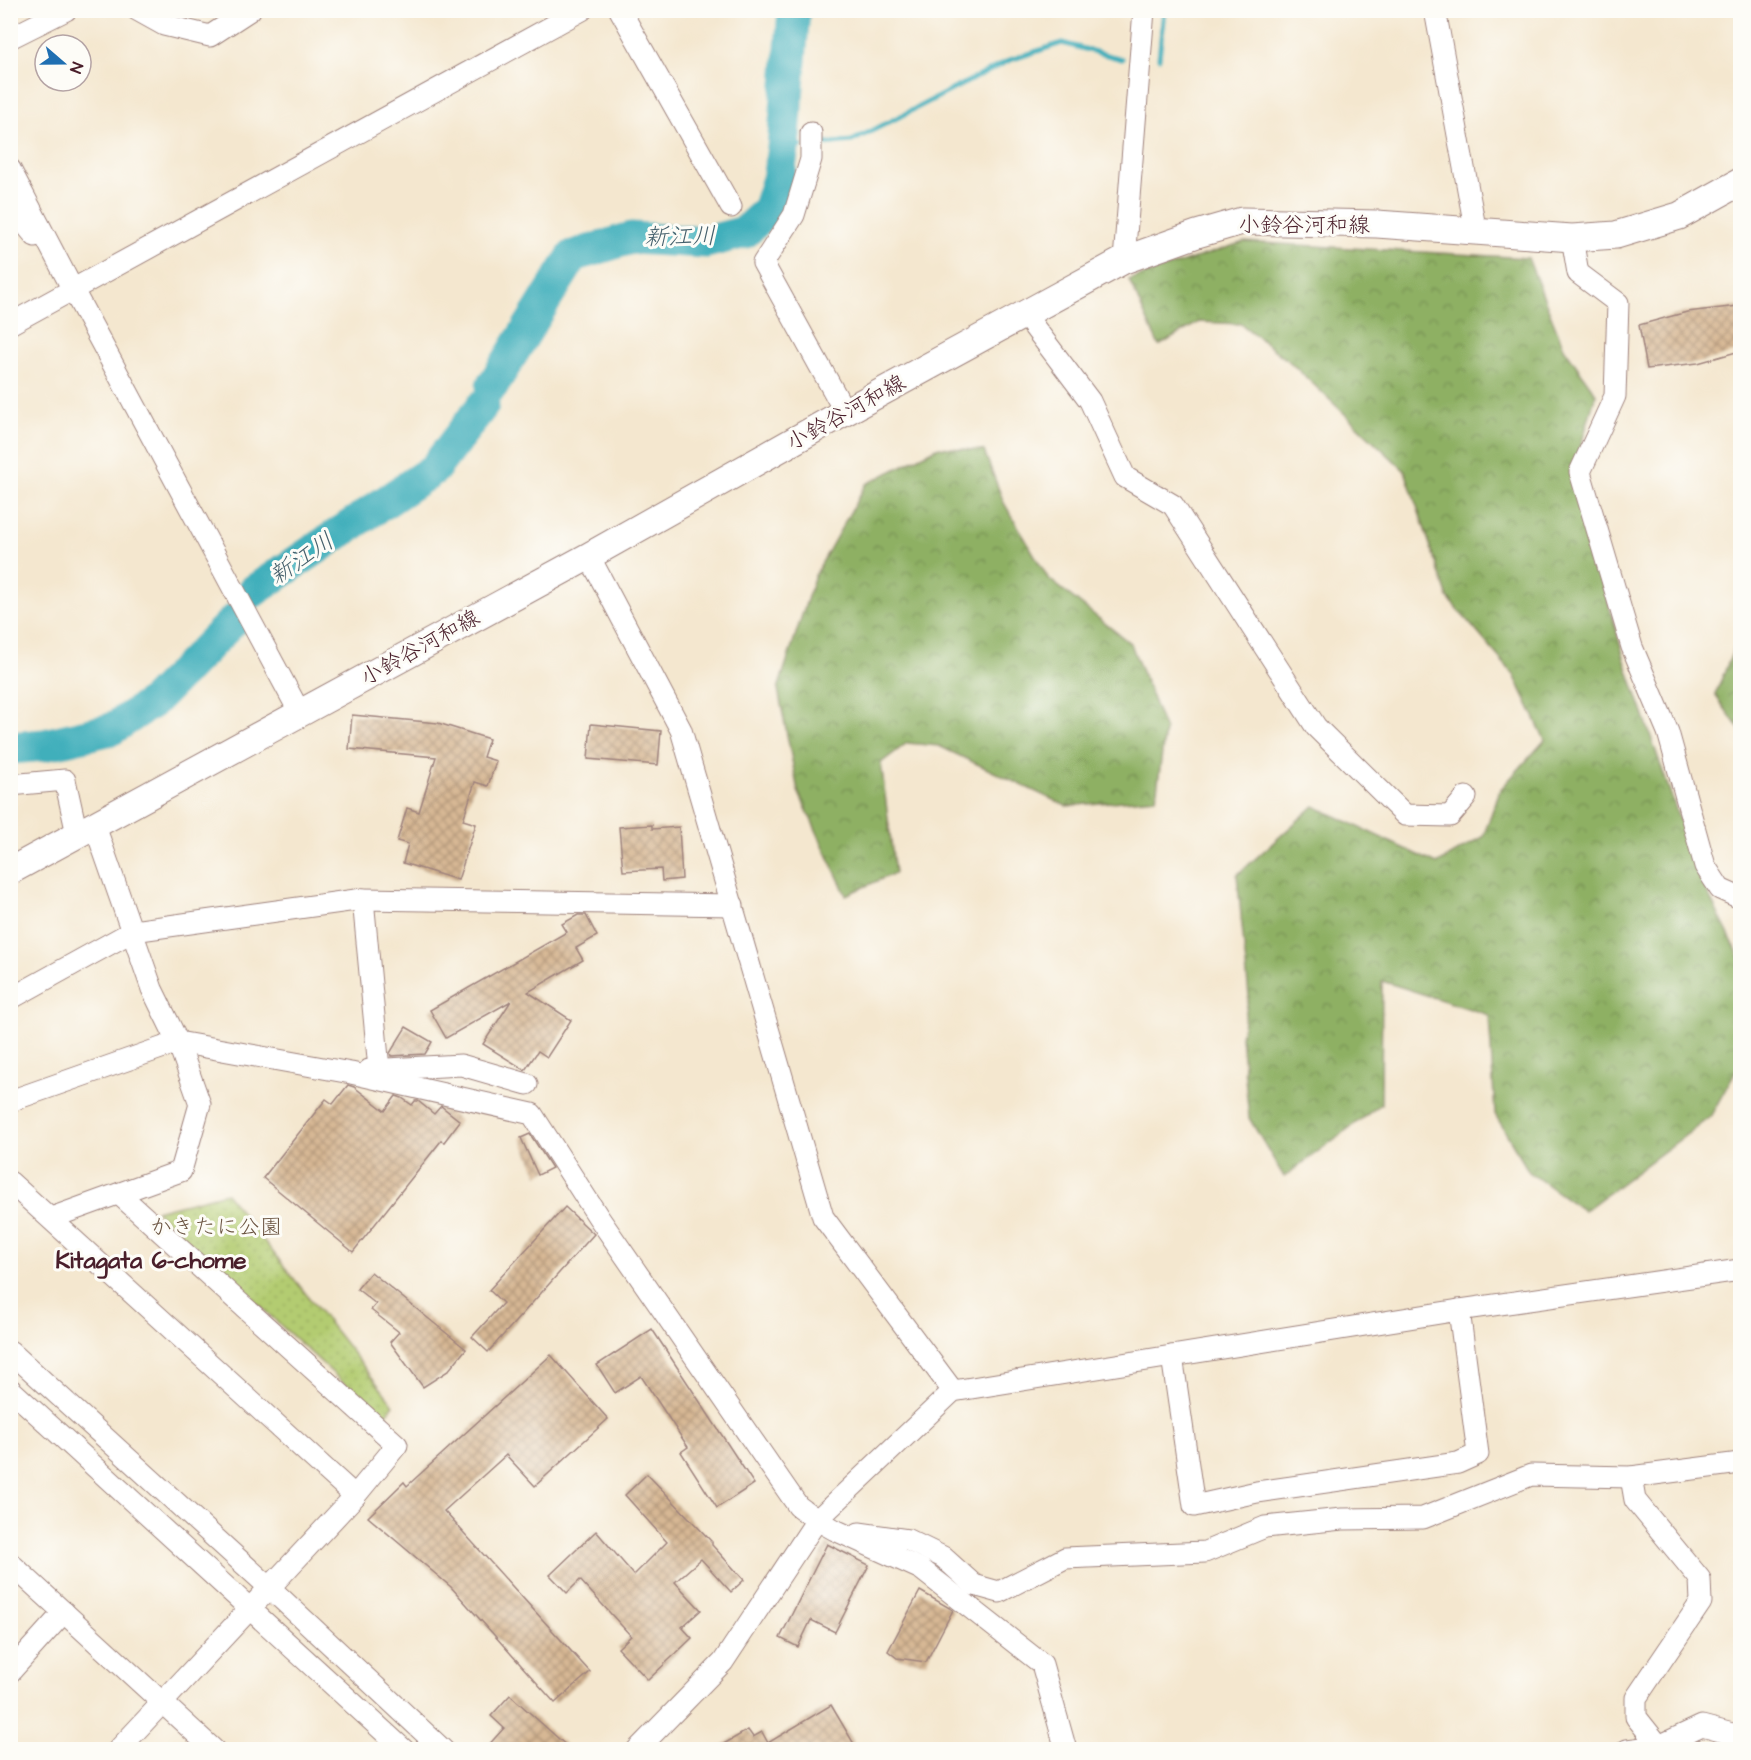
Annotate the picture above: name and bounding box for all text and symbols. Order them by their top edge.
north arrow [33,33,93,93]
text: N [64,59,88,76]
street label: 小鈴谷河和線 [1238,210,1370,241]
water label: 新江川 [644,219,716,255]
street label: 小鈴谷河和線 [781,367,911,459]
water label: 新江川 [263,525,341,593]
street label: 小鈴谷河和線 [355,602,485,694]
park label: かきたに公園 [150,1212,282,1243]
district label: Kitagata 6-chome [56,1244,246,1279]

